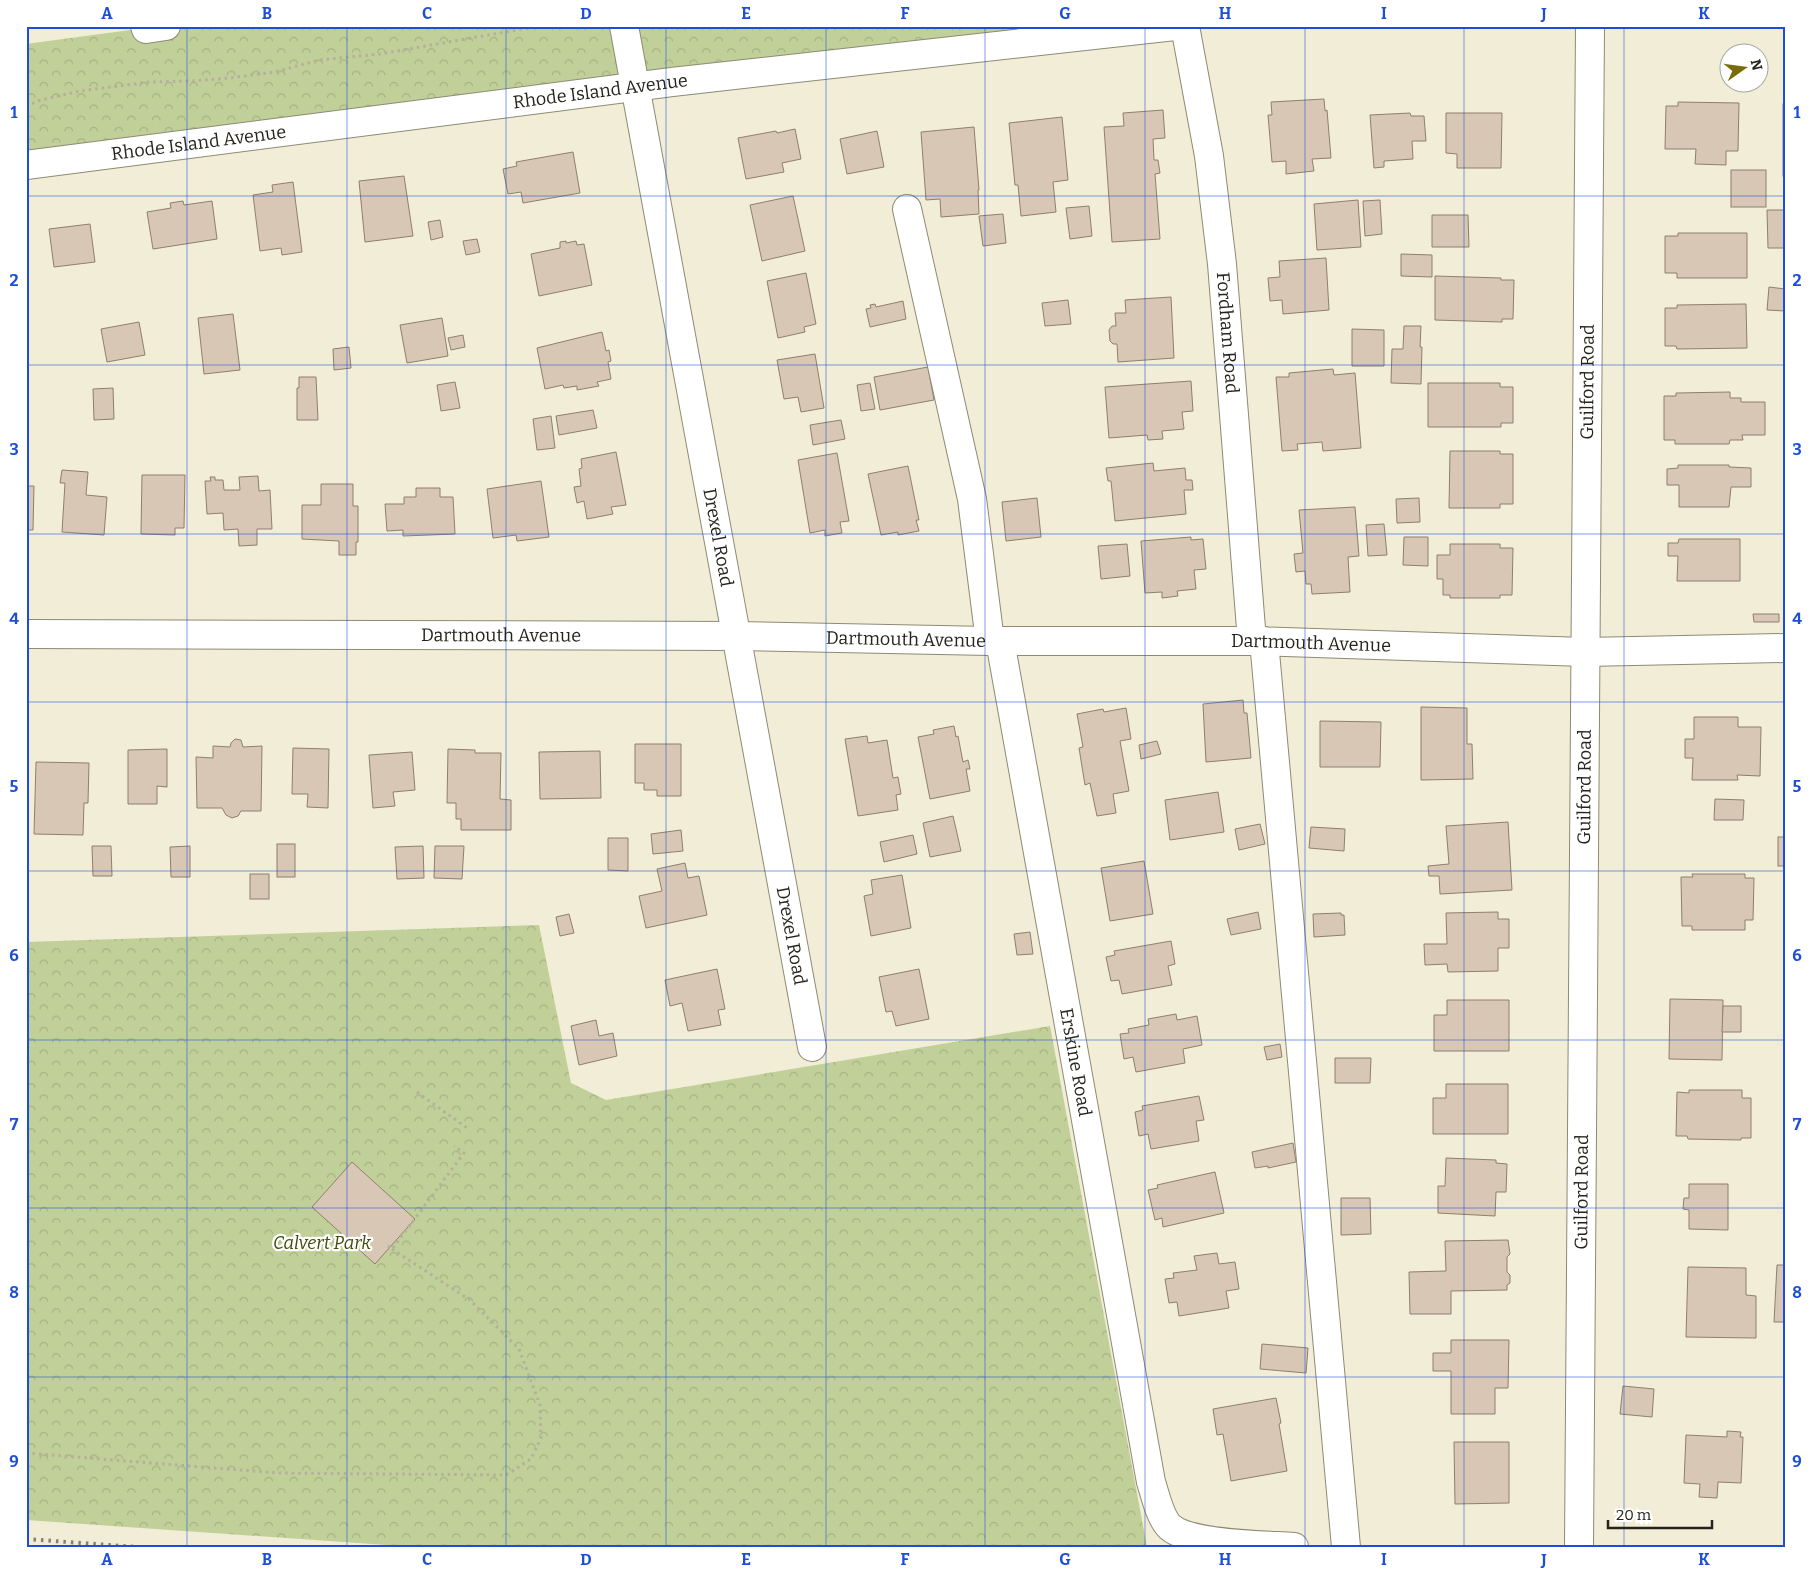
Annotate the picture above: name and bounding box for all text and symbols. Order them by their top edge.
text: A [101,4,113,23]
text: B [262,4,272,23]
text: C [422,4,432,23]
text: D [580,4,592,23]
text: E [741,4,751,23]
text: F [901,4,910,23]
text: G [1059,4,1071,23]
text: H [1219,4,1232,23]
text: I [1381,4,1387,23]
text: J [1540,4,1547,23]
text: K [1698,4,1710,23]
north arrow [1718,42,1768,92]
text: N [1747,58,1766,72]
street label: Rhode Island Avenue [512,69,689,113]
text: 1 [11,103,18,122]
text: 1 [1794,103,1801,122]
street label: Rhode Island Avenue [110,121,287,165]
text: 2 [9,271,19,290]
street label: Fordham Road [1212,271,1243,395]
text: 2 [1792,271,1802,290]
street label: Guilford Road [1576,324,1599,440]
text: 3 [9,440,19,459]
text: 3 [1792,440,1802,459]
street label: Drexel Road [698,486,738,589]
text: 4 [9,609,19,628]
text: 4 [1792,609,1802,628]
street label: Dartmouth Avenue [421,624,581,647]
street label: Dartmouth Avenue [826,627,986,652]
street label: Dartmouth Avenue [1231,630,1391,657]
street label: Guilford Road [1573,729,1596,845]
text: 5 [10,777,19,796]
text: 5 [1793,777,1802,796]
street label: Drexel Road [772,885,811,987]
text: 6 [9,946,19,965]
text: 6 [1792,946,1802,965]
street label: Erskine Road [1055,1006,1096,1119]
text: 7 [10,1115,19,1134]
text: 7 [1793,1115,1802,1134]
street label: Guilford Road [1570,1134,1593,1250]
park label: Calvert Park [273,1232,371,1254]
text: 8 [9,1283,19,1302]
text: 8 [1792,1283,1802,1302]
text: 9 [9,1452,19,1471]
text: 9 [1792,1452,1802,1471]
scale bar [1608,1498,1712,1530]
text: 20 m [1616,1506,1652,1524]
text: A [101,1550,113,1569]
text: B [262,1550,272,1569]
text: C [422,1550,432,1569]
text: D [580,1550,592,1569]
text: E [741,1550,751,1569]
text: F [901,1550,910,1569]
text: G [1059,1550,1071,1569]
text: H [1219,1550,1232,1569]
text: I [1381,1550,1387,1569]
text: J [1540,1550,1547,1569]
text: K [1698,1550,1710,1569]

